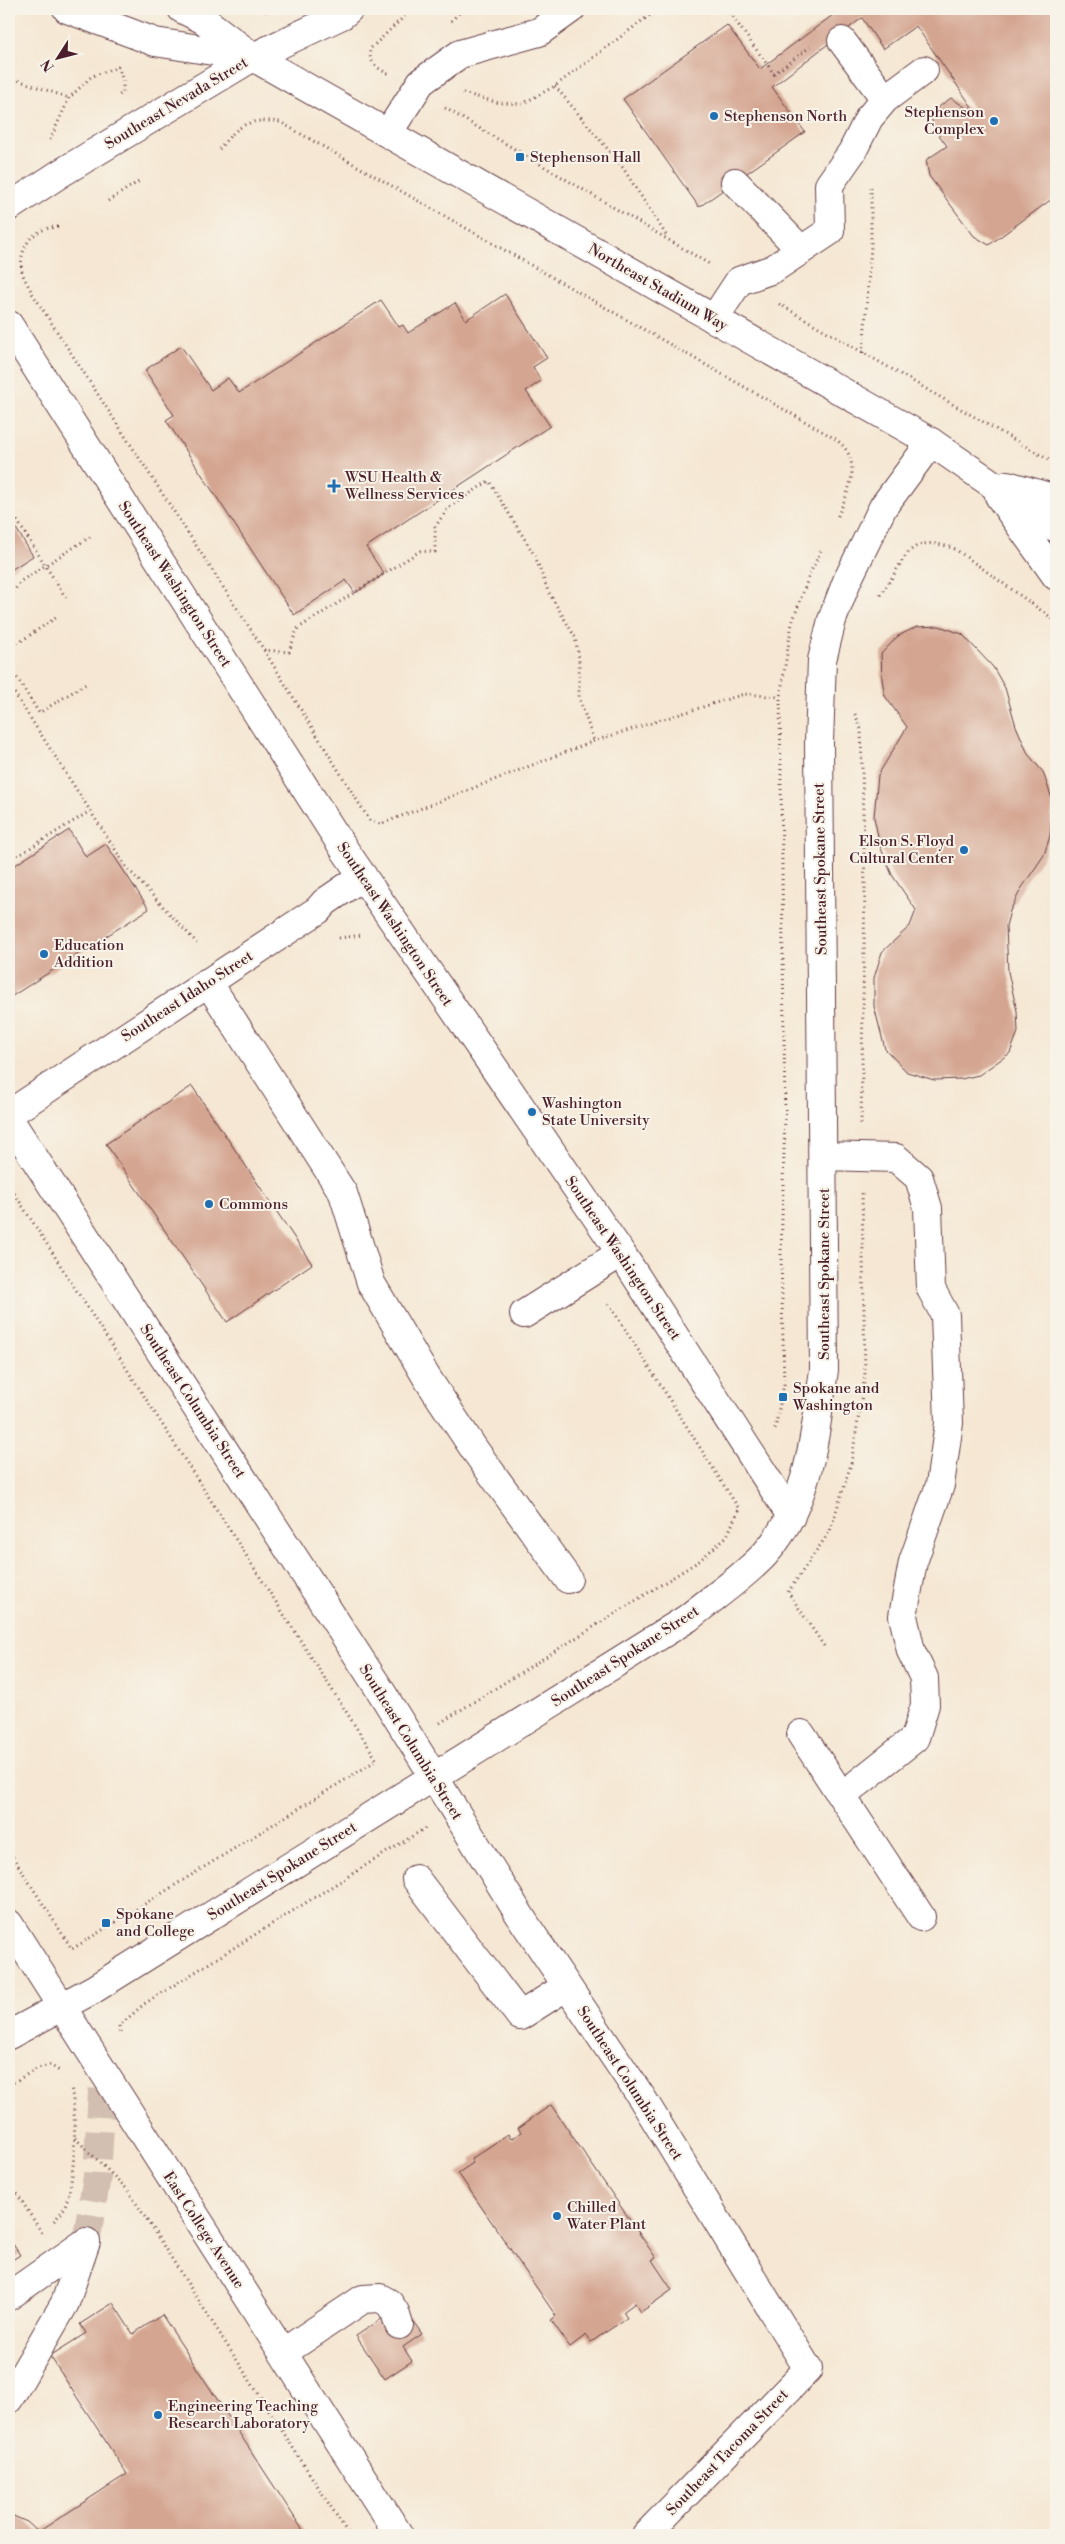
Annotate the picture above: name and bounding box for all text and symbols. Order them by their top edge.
north arrow [32,32,82,82]
street label: Southeast Nevada Street [101,53,252,154]
text: N [38,55,59,75]
place label: Stephenson Complex [905,103,984,139]
place label: Stephenson North [724,107,847,126]
marker: Stephenson North [708,110,720,122]
marker: Stephenson Complex [988,115,1000,127]
place label: Stephenson Hall [530,148,642,167]
marker: Stephenson Hall [514,151,526,163]
street label: Northeast Stadium Way [584,240,732,336]
place label: WSU Health & Wellness Services [344,468,464,504]
marker: WSU Health & Wellness Services [327,479,341,493]
street label: Southeast Washington Street [114,498,236,671]
street label: Southeast Spokane Street [809,782,832,955]
place label: Elson S. Floyd Cultural Center [849,832,955,868]
street label: Southeast Washington Street [332,839,457,1011]
marker: Elson S. Floyd Cultural Center [958,844,970,856]
place label: Education Addition [53,936,124,972]
street label: Southeast Idaho Street [118,946,257,1046]
marker: Education Addition [38,948,50,960]
place label: Washington State University [541,1094,650,1130]
marker: Washington State University [526,1106,538,1118]
street label: Southeast Washington Street [560,1173,685,1345]
street label: Southeast Spokane Street [815,1187,834,1360]
place label: Commons [219,1195,288,1214]
marker: Commons [203,1198,215,1210]
street label: Southeast Columbia Street [136,1321,250,1483]
place label: Spokane and Washington [792,1379,880,1415]
marker: Spokane and Washington [777,1391,789,1403]
street label: Southeast Spokane Street [548,1601,703,1711]
street label: Southeast Columbia Street [355,1661,467,1824]
street label: Southeast Spokane Street [204,1817,361,1925]
place label: Spokane and College [116,1905,195,1941]
marker: Spokane and College [100,1917,112,1929]
street label: Southeast Columbia Street [573,2003,687,2165]
street label: East College Avenue [159,2168,249,2292]
place label: Chilled Water Plant [566,2198,647,2234]
marker: Chilled Water Plant [551,2210,563,2222]
street label: Southeast Tacoma Street [662,2385,793,2519]
place label: Engineering Teaching Research Laboratory [168,2397,318,2433]
marker: Engineering Teaching Research Laboratory [152,2409,164,2421]

